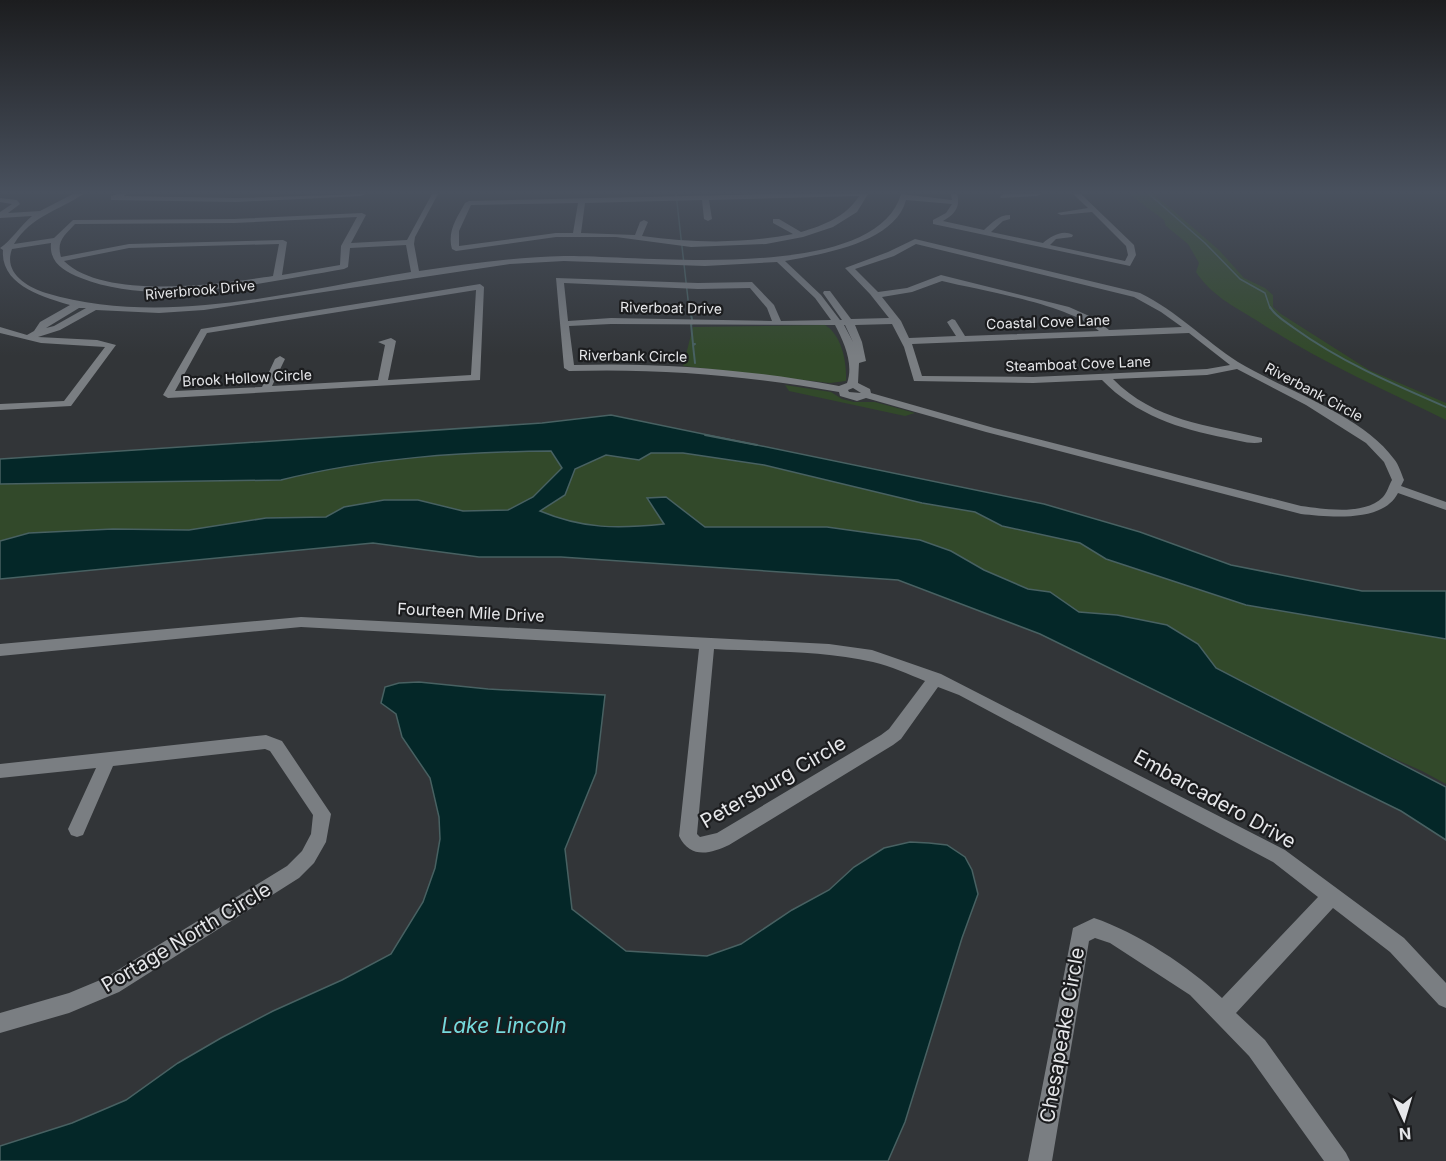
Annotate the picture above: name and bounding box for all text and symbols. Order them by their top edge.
street label: Riverbrook Drive [144,276,256,303]
street label: Riverboat Drive [620,298,722,317]
street label: Coastal Cove Lane [986,311,1110,332]
street label: Riverbank Circle [579,346,687,365]
street label: Steamboat Cove Lane [1005,352,1151,375]
street label: Riverbank Circle [1262,359,1366,424]
street label: Brook Hollow Circle [182,366,312,389]
street label: Fourteen Mile Drive [397,598,545,626]
street label: Petersburg Circle [696,731,850,833]
street label: Embarcadero Drive [1130,744,1300,854]
street label: Portage North Circle [97,877,275,997]
street label: Chesapeake Circle [1035,945,1089,1125]
water label: Lake Lincoln [441,1013,567,1038]
north arrow [1374,1089,1434,1149]
text: N [1398,1124,1412,1144]

